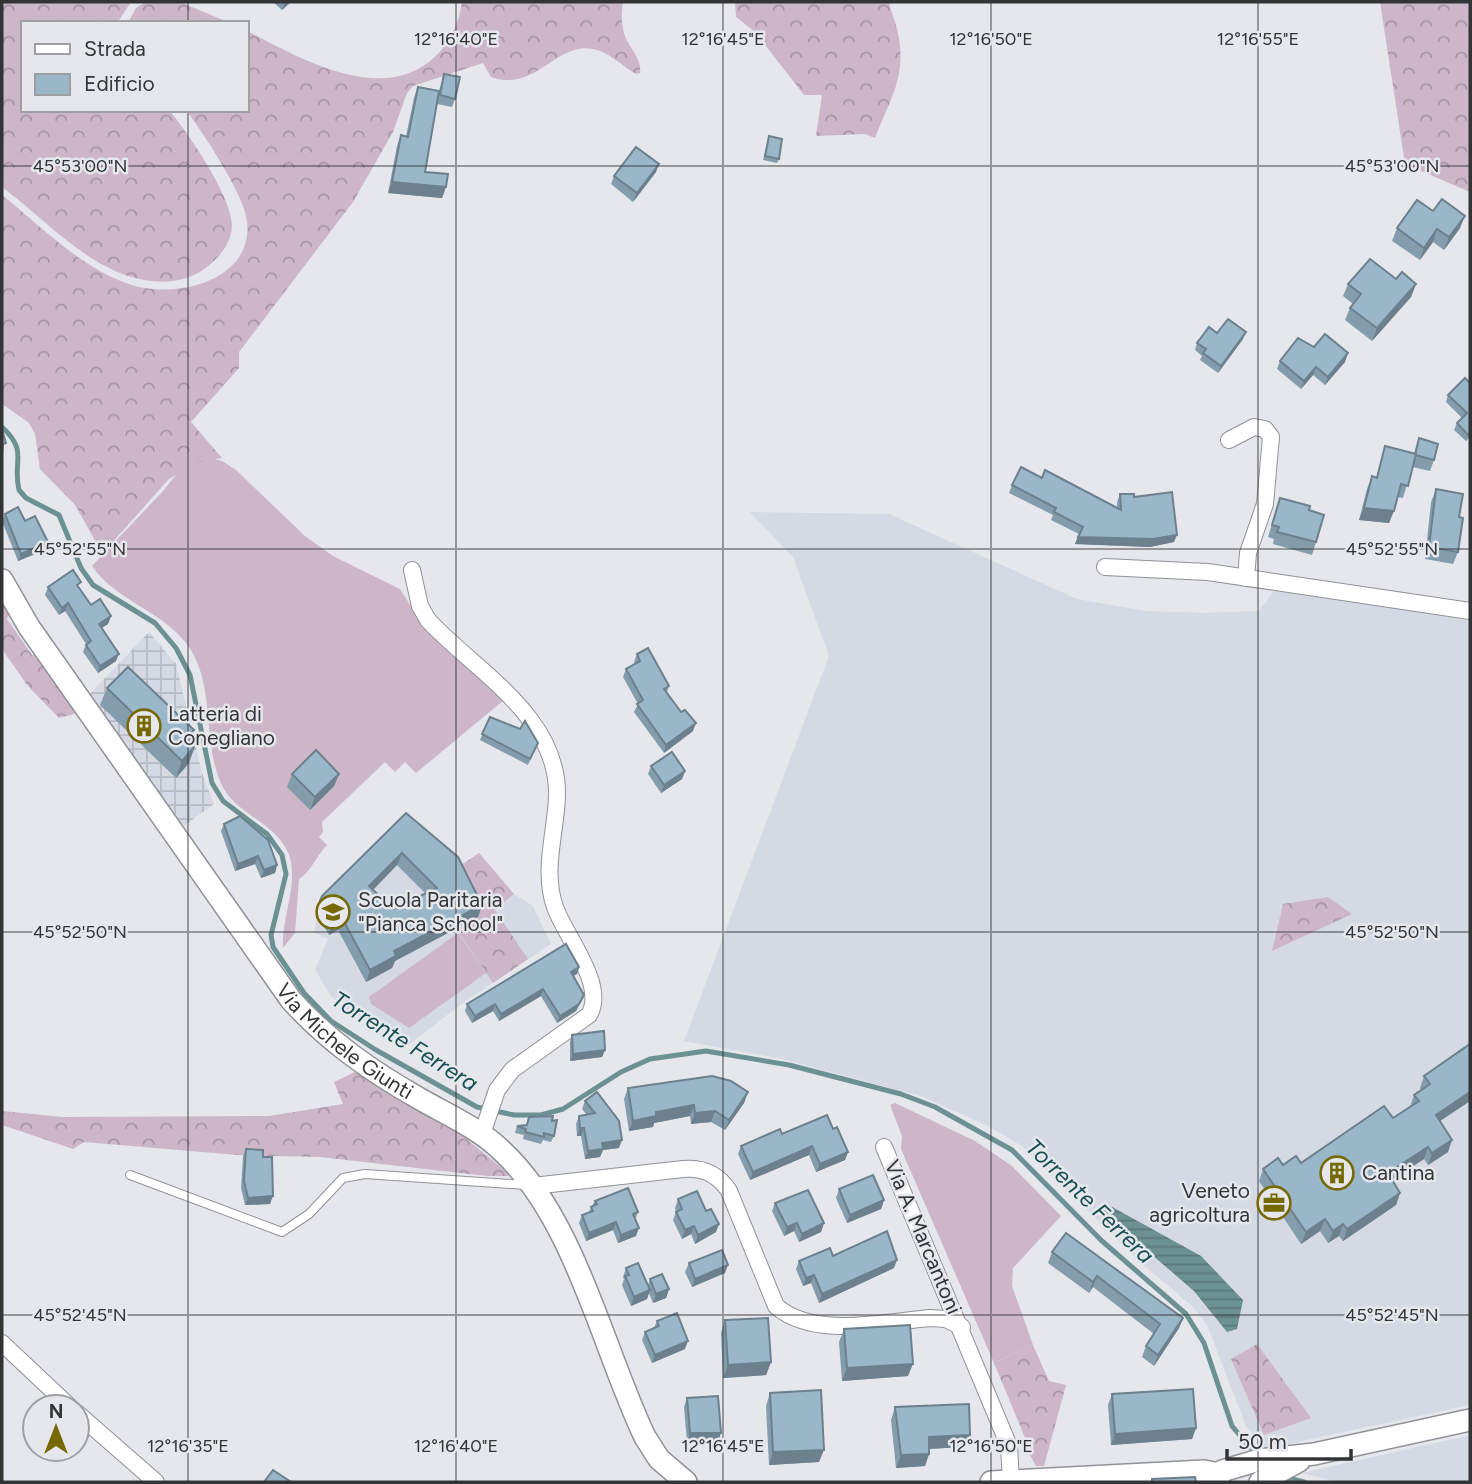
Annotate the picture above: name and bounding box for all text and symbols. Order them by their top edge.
legend [21,21,248,112]
text: 12°16'40"E [414,28,498,50]
text: 12°16'45"E [681,28,765,50]
text: 12°16'50"E [949,28,1033,50]
text: 12°16'55"E [1217,28,1299,50]
text: Strada [84,36,146,61]
text: Edificio [84,71,155,96]
text: 45°53'00"N [33,155,127,177]
text: 45°53'00"N [1345,155,1439,177]
text: 45°52'55"N [34,538,126,560]
text: 45°52'55"N [1346,538,1438,560]
place label: Latteria di Conegliano [168,701,275,750]
building icon: Latteria di Conegliano [125,707,163,745]
place label: Scuola Paritaria "Pianca School" [358,887,503,936]
school or university icon: Scuola Paritaria "Pianca School" [314,893,352,931]
text: 45°52'50"N [33,921,127,943]
text: 45°52'50"N [1345,921,1439,943]
street label: Via Michele Giunti [271,978,418,1104]
water label: Torrente Ferrera [327,985,483,1097]
water label: Torrente Ferrera [1020,1133,1160,1269]
building icon: Cantina [1318,1154,1356,1192]
street label: Via A. Marcantoni [880,1156,967,1318]
place label: Cantina [1362,1160,1435,1185]
place label: Veneto agricoltura [1149,1178,1250,1227]
office icon: Veneto agricoltura [1255,1184,1293,1222]
text: 45°52'45"N [33,1304,127,1326]
text: 45°52'45"N [1345,1304,1439,1326]
north arrow [21,1393,91,1463]
text: N [49,1400,63,1423]
scale bar [1227,1418,1351,1462]
text: 50 m [1238,1429,1287,1454]
text: 12°16'35"E [147,1435,229,1457]
text: 12°16'40"E [414,1435,498,1457]
text: 12°16'45"E [681,1435,765,1457]
text: 12°16'50"E [949,1435,1033,1457]

